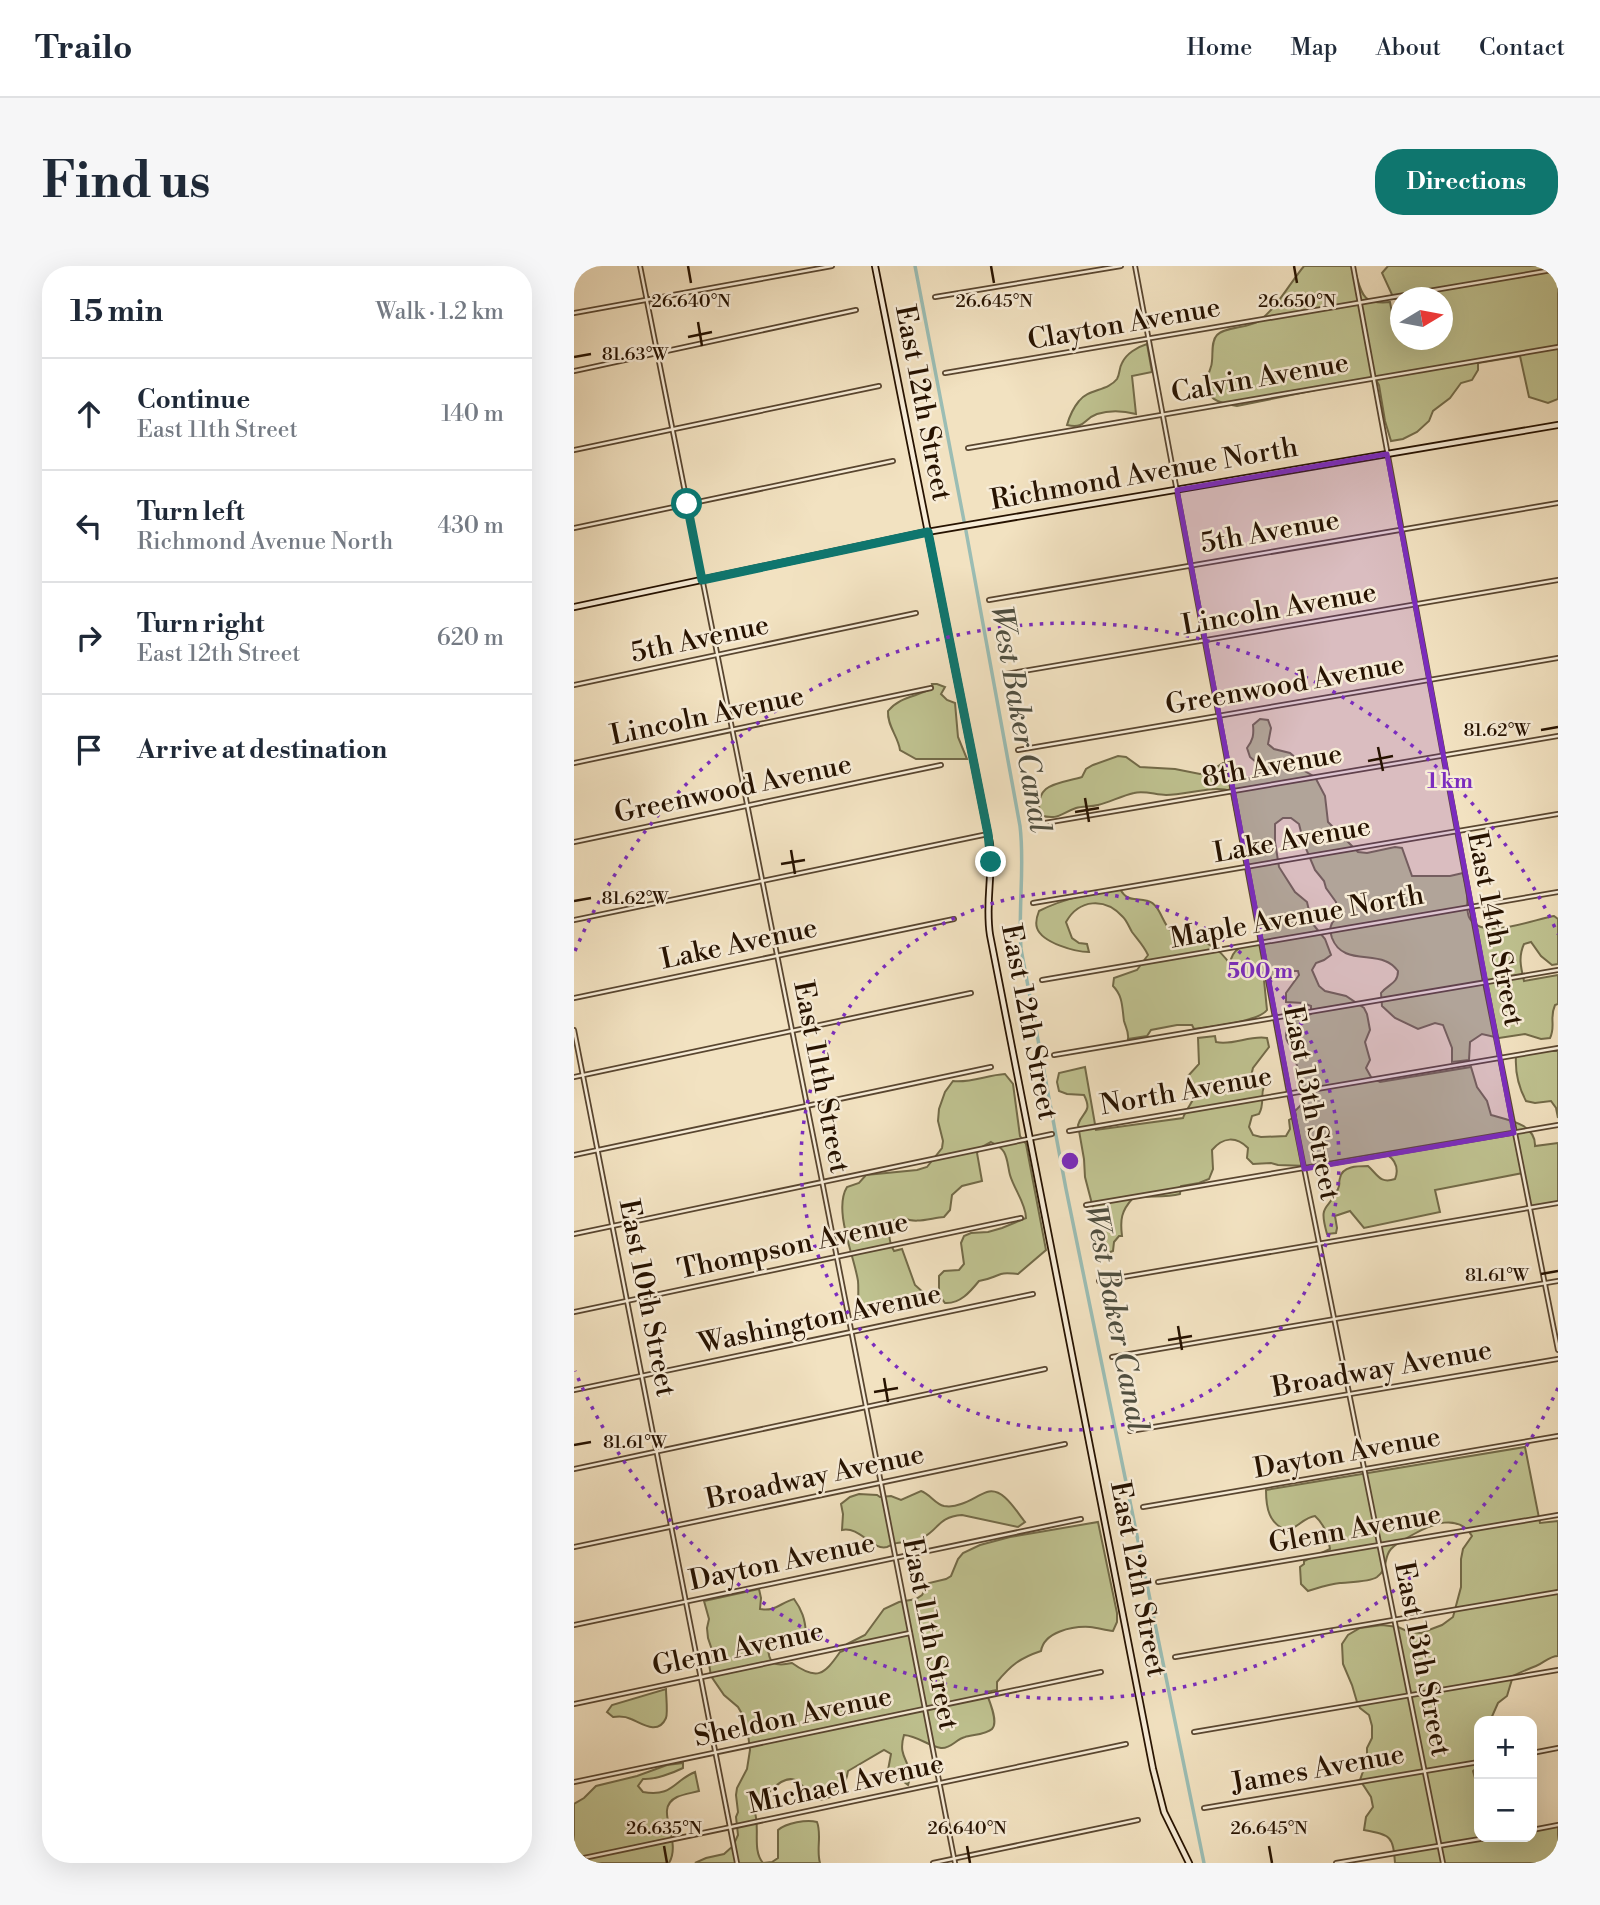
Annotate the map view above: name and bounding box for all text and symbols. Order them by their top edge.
text: Trailo [35,28,132,69]
text: Home [1187,33,1252,63]
text: Map [1290,33,1338,63]
text: About [1376,33,1441,63]
text: Contact [1479,33,1565,63]
button: Directions [1375,149,1558,215]
text: Find us [42,152,211,213]
north arrow [1390,287,1453,350]
text: 26.640°N [651,290,731,313]
text: 26.645°N [955,290,1033,313]
street label: Clayton Avenue [1025,290,1223,358]
text: 26.650°N [1258,290,1337,313]
text: 15 min [70,293,163,331]
text: Walk · 1.2 km [375,298,504,326]
street label: East 12th Street [887,302,959,504]
text: 81.63°W [602,343,669,366]
street label: Calvin Avenue [1168,345,1352,411]
text: Continue [137,384,250,416]
icon: ahead [70,395,108,433]
text: 140 m [441,400,504,428]
text: East 11th Street [137,416,298,444]
street label: Richmond Avenue North [987,430,1301,518]
route start [671,488,702,519]
text: Turn left [137,496,245,528]
street label: 5th Avenue [1198,503,1342,561]
icon: left [70,507,108,545]
text: 430 m [437,512,504,540]
text: Richmond Avenue North [137,528,393,556]
street label: Lincoln Avenue [1179,575,1379,643]
water label: West Baker Canal [981,602,1059,836]
street label: 5th Avenue [628,607,772,671]
text: Turn right [137,608,265,640]
icon: right [70,619,108,657]
text: 620 m [437,624,504,652]
text: East 12th Street [137,640,300,668]
street label: Greenwood Avenue [1163,647,1407,723]
street label: Lincoln Avenue [607,678,807,754]
text: 81.62°W [1464,719,1531,742]
icon: arrive [70,731,108,769]
text: Arrive at destination [137,734,387,766]
street label: 8th Avenue [1199,736,1345,796]
street label: Greenwood Avenue [611,747,855,831]
text: 1 km [1427,769,1473,795]
street label: Lake Avenue [1211,809,1373,871]
street label: East 14th Street [1459,828,1531,1030]
route end [975,846,1006,877]
street label: Maple Avenue North [1167,877,1427,957]
text: 81.62°W [602,887,669,910]
street label: Lake Avenue [657,910,821,978]
street label: East 12th Street [993,921,1065,1123]
text: 500 m [1227,959,1293,985]
street label: East 11th Street [785,978,857,1176]
street label: East 13th Street [1275,1002,1347,1204]
street label: North Avenue [1097,1059,1275,1123]
centre of rings [1058,1149,1082,1173]
street label: East 10th Street [611,1196,683,1400]
water label: West Baker Canal [1075,1201,1157,1435]
street label: Thompson Avenue [674,1204,912,1288]
text: 81.61°W [1465,1264,1530,1287]
street label: Washington Avenue [694,1276,945,1362]
street label: Broadway Avenue [1268,1332,1495,1406]
street label: Dayton Avenue [1251,1419,1443,1487]
text: 81.61°W [603,1431,668,1454]
street label: Broadway Avenue [701,1437,928,1517]
street label: East 12th Street [1102,1478,1174,1680]
street label: Glenn Avenue [1266,1497,1444,1561]
street label: Dayton Avenue [686,1525,878,1599]
street label: East 11th Street [894,1535,966,1733]
street label: East 13th Street [1386,1558,1458,1760]
street label: Glenn Avenue [649,1614,827,1684]
street label: Sheldon Avenue [691,1679,895,1755]
map controls [1474,1716,1537,1842]
button: + [1474,1716,1537,1779]
street label: James Avenue [1228,1737,1407,1802]
street label: Michael Avenue [745,1746,947,1822]
button: − [1474,1779,1537,1842]
text: 26.635°N [626,1817,703,1840]
text: 26.640°N [927,1817,1007,1840]
text: 26.645°N [1230,1817,1308,1840]

